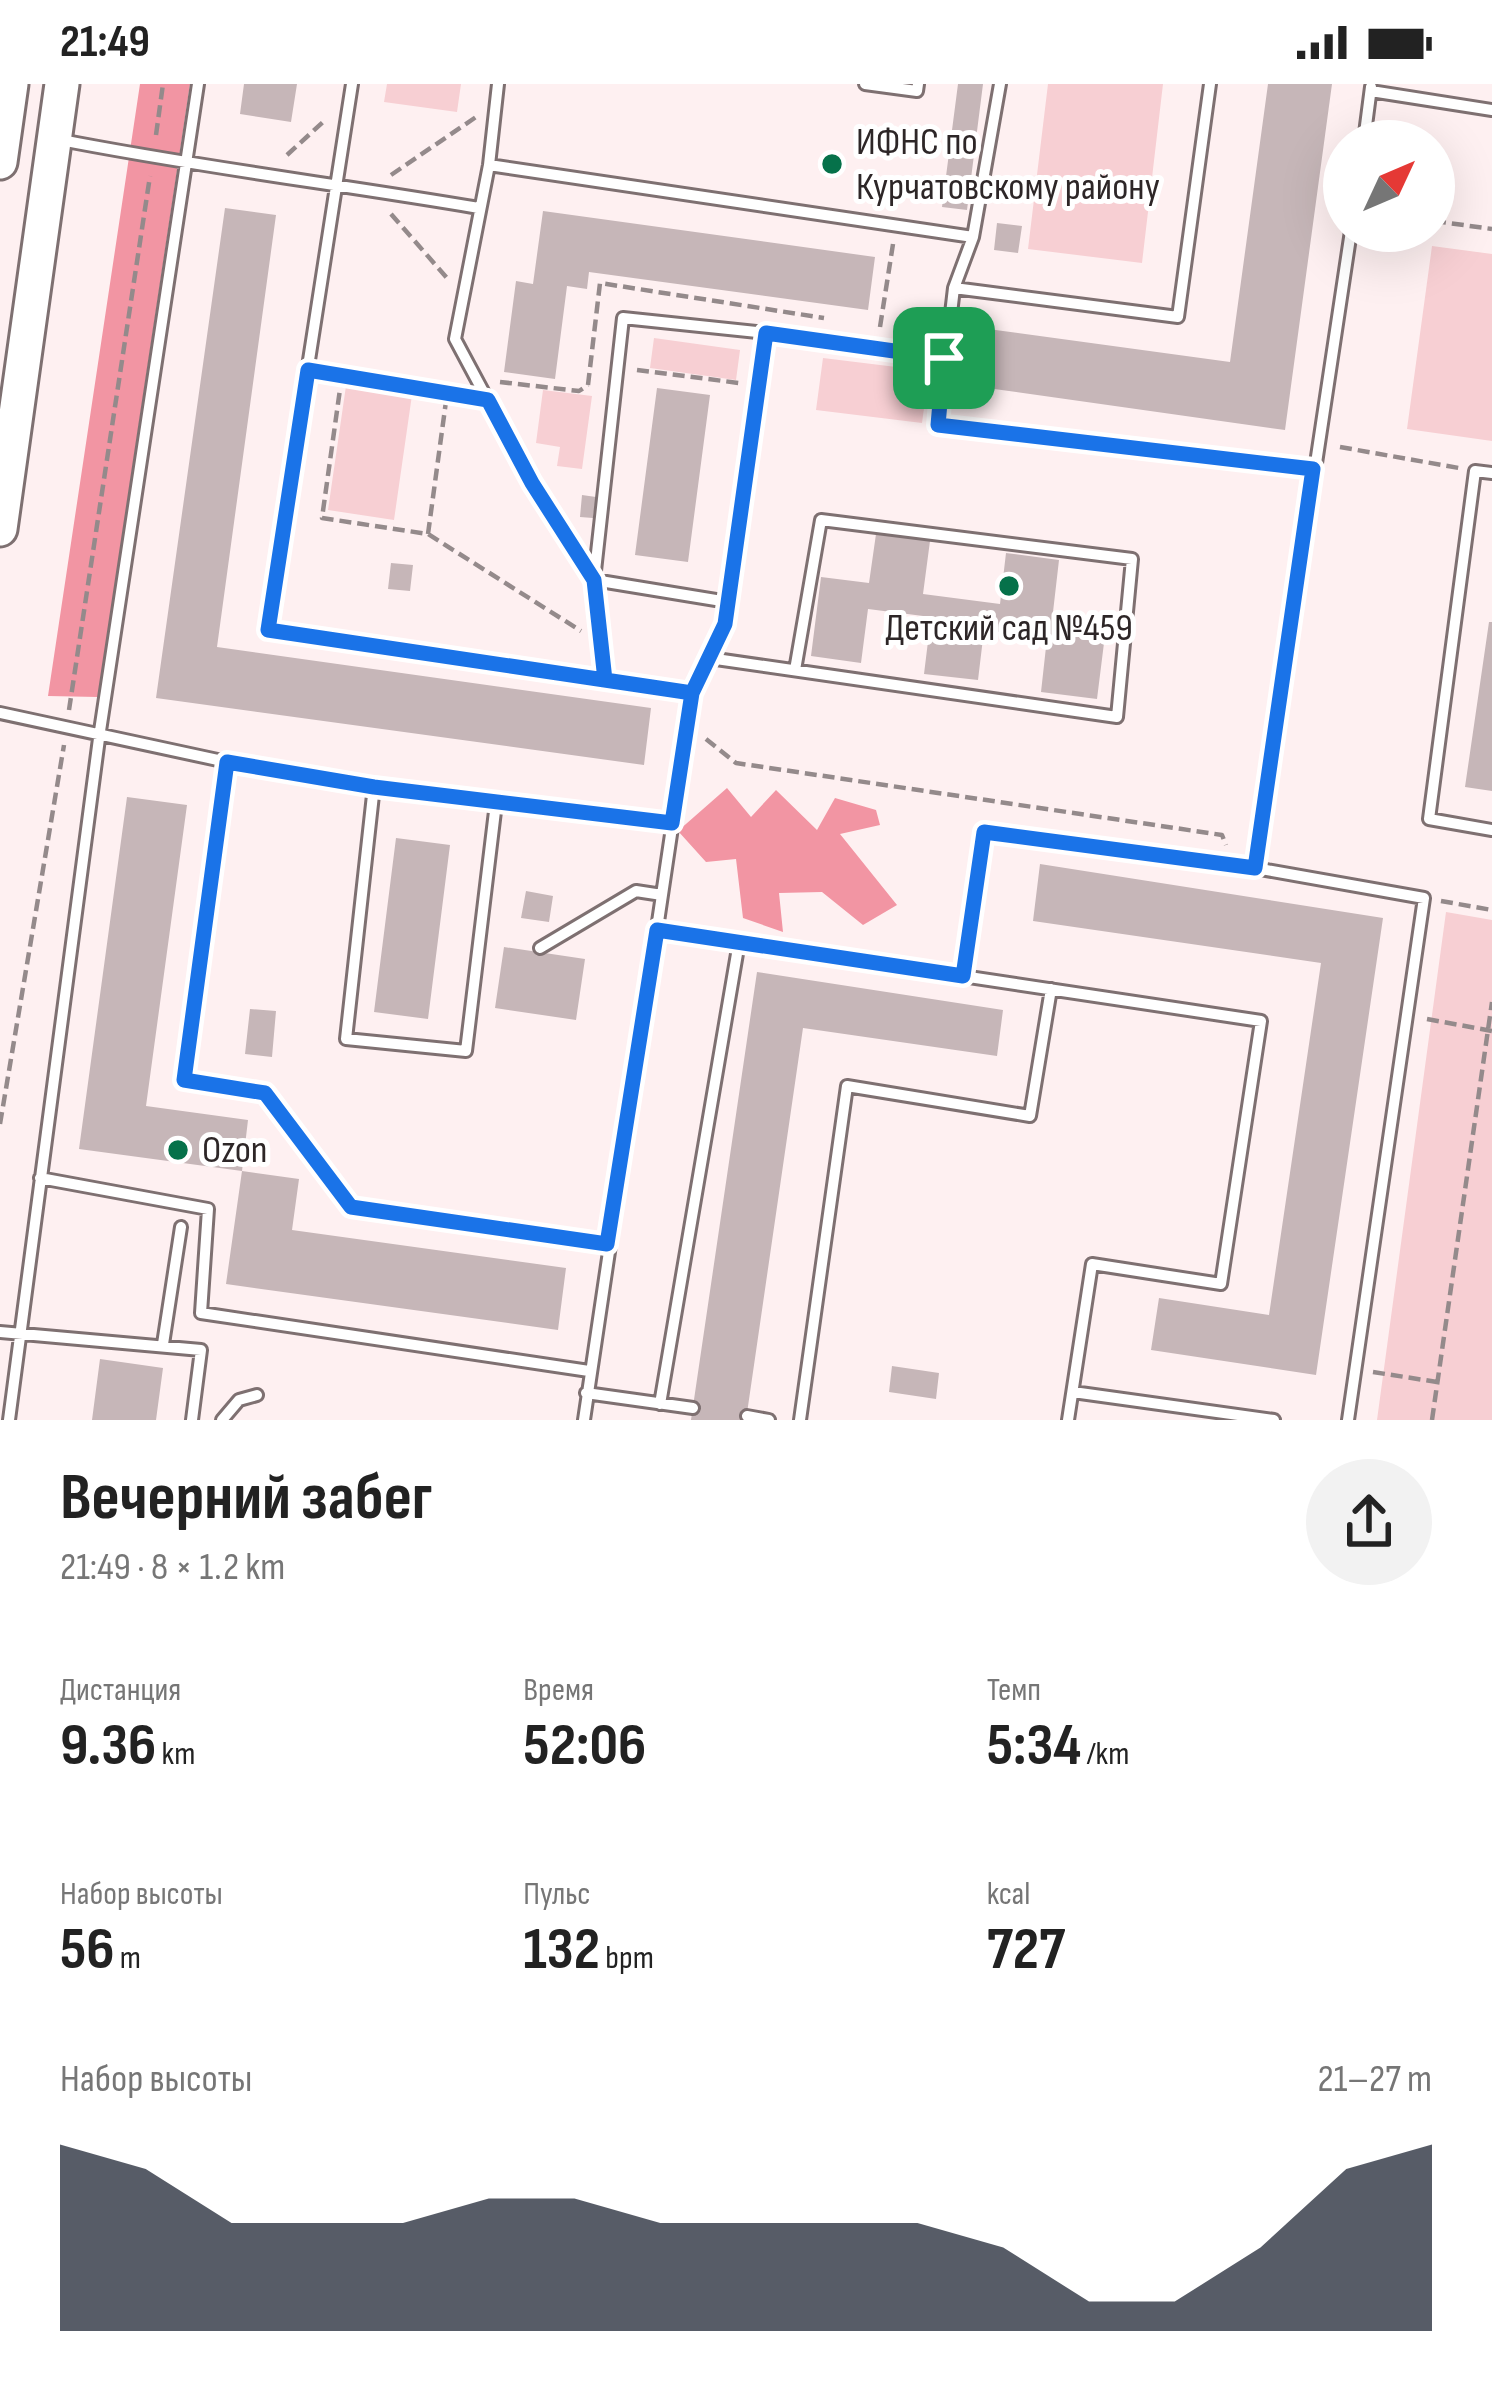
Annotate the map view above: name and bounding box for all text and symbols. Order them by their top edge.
text: 21:49 [60,15,150,70]
place label: ИФНС по Курчатовскому району [856,119,1160,211]
north arrow [1323,120,1455,252]
map controls [1323,120,1455,252]
marker: ИФНС по Курчатовскому району [819,151,845,177]
pin [893,307,995,409]
icon: arrive [911,325,977,391]
marker: Детский сад №459 [996,573,1022,599]
place label: Детский сад №459 [885,605,1133,652]
place label: Ozon [202,1127,268,1174]
marker: Ozon [165,1137,191,1163]
text: Вечерний забег [60,1459,432,1538]
button: share [1306,1459,1432,1585]
text: 21:49 · 8 × 1.2 km [60,1544,285,1591]
text: Дистанция [60,1670,181,1710]
text: Время [523,1670,594,1710]
text: Темп [987,1670,1041,1710]
text: 9.36 [60,1710,156,1782]
text: 52:06 [523,1710,646,1782]
text: 5:34 [987,1710,1081,1782]
text: km [156,1734,195,1774]
text: /km [1081,1734,1129,1774]
text: Набор высоты [60,1874,223,1914]
text: Пульс [523,1874,590,1914]
text: kcal [987,1874,1030,1914]
text: 56 [60,1914,115,1986]
text: 132 [523,1914,600,1986]
text: 727 [987,1914,1065,1986]
text: m [115,1938,141,1978]
text: bpm [600,1938,654,1978]
text: Набор высоты [60,2056,252,2103]
text: 21–27 m [1317,2056,1432,2103]

